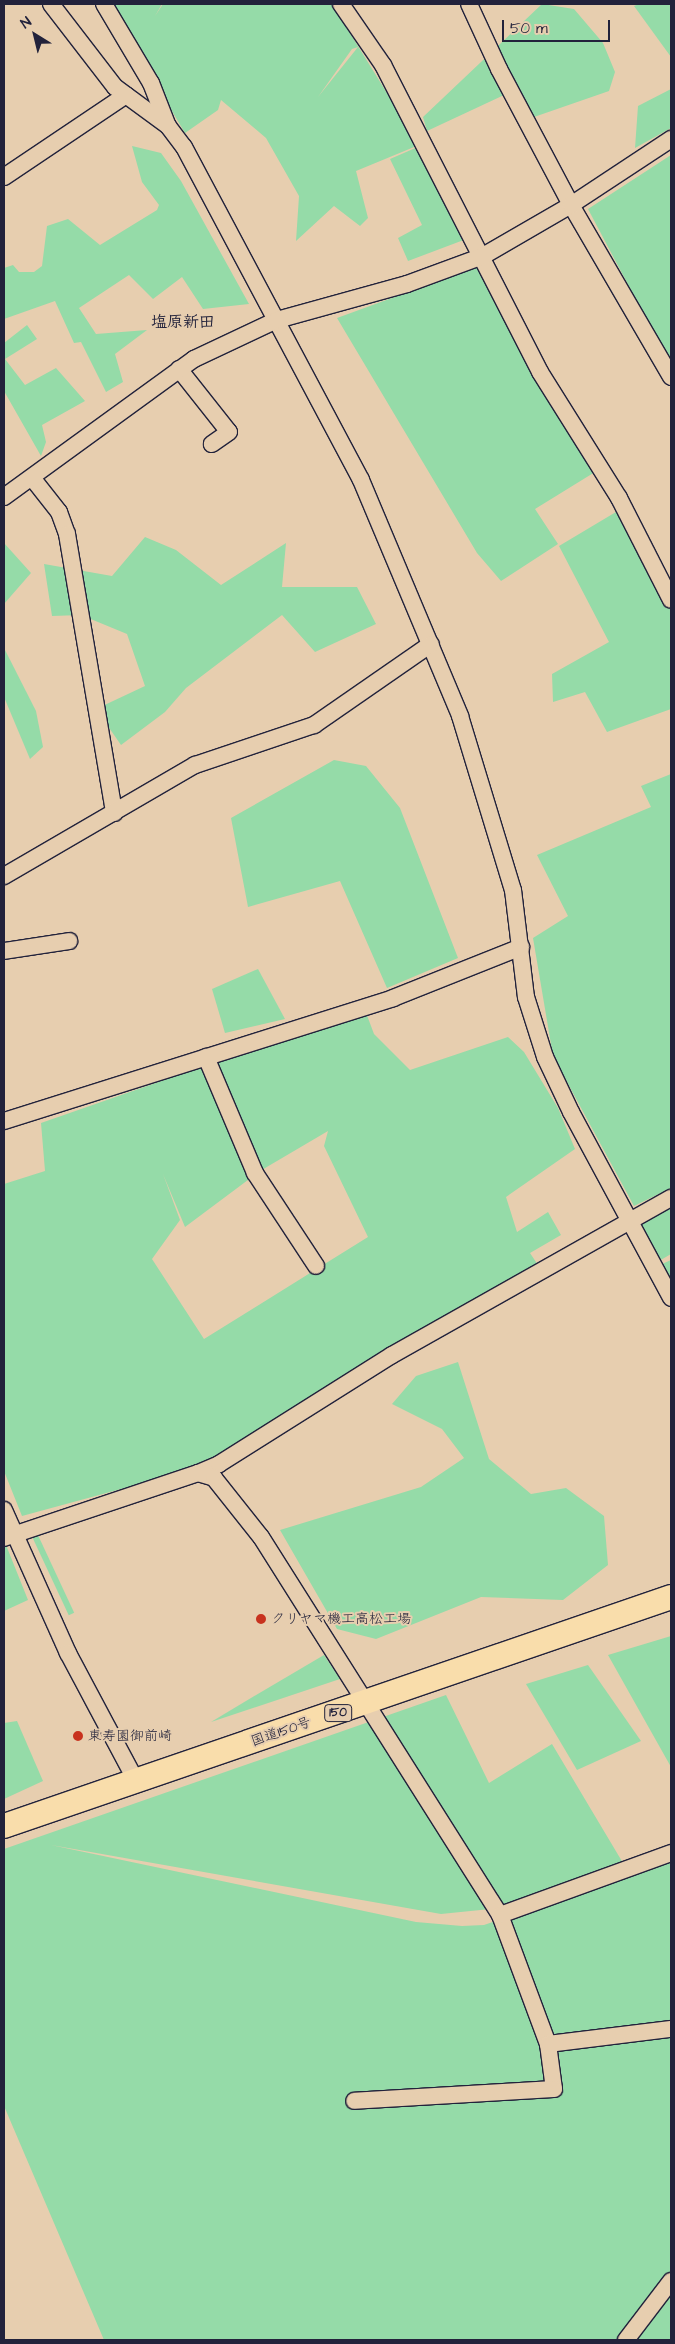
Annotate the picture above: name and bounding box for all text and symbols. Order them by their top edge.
north arrow [10,10,60,60]
scale bar [505,10,612,42]
text: N [17,12,36,34]
text: 50 m [510,18,548,39]
district label: 塩原新田 [151,312,215,332]
place label: クリヤマ機工高松工場 [271,1611,411,1627]
marker: クリヤマ機工高松工場 [255,1613,267,1625]
road number: 150 [323,1704,353,1722]
street label: 国道150号 [249,1714,313,1750]
place label: 東寿園御前崎 [88,1728,172,1744]
marker: 東寿園御前崎 [72,1730,84,1742]

